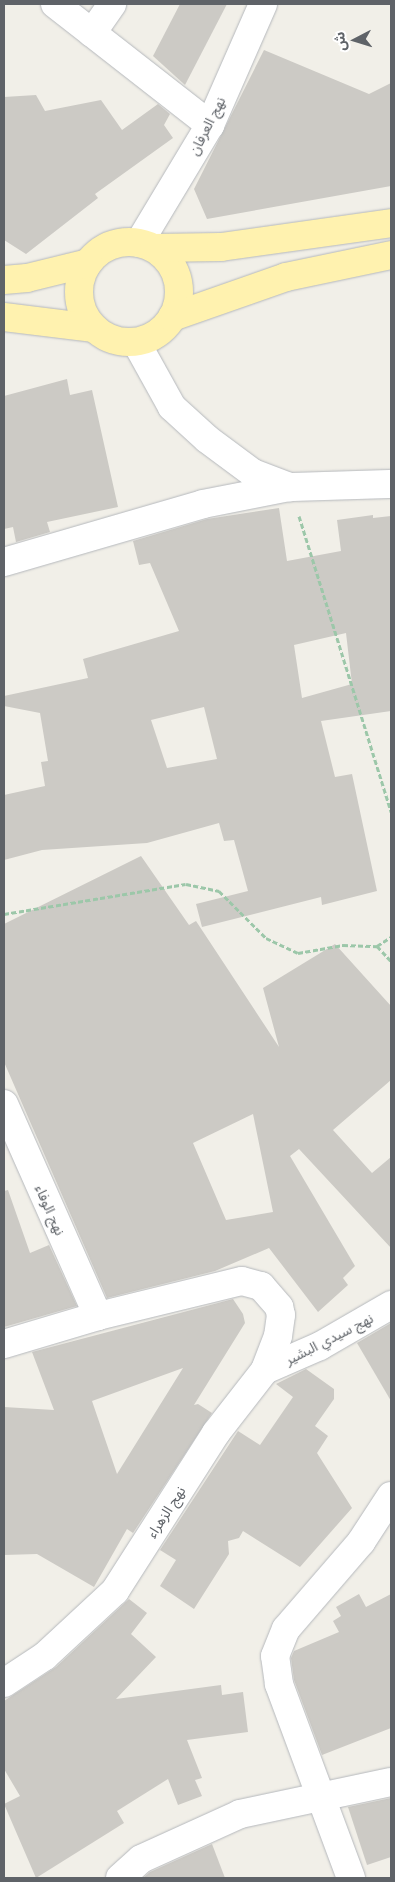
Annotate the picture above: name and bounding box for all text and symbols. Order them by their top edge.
north arrow [330,15,380,65]
text: ش [331,31,349,52]
street label: نهج العرفان [185,94,229,158]
street label: نهج الوفاء [31,1182,69,1238]
street label: نهج سيدي البشير [282,1310,376,1368]
street label: نهج الزهراء [143,1483,189,1541]

